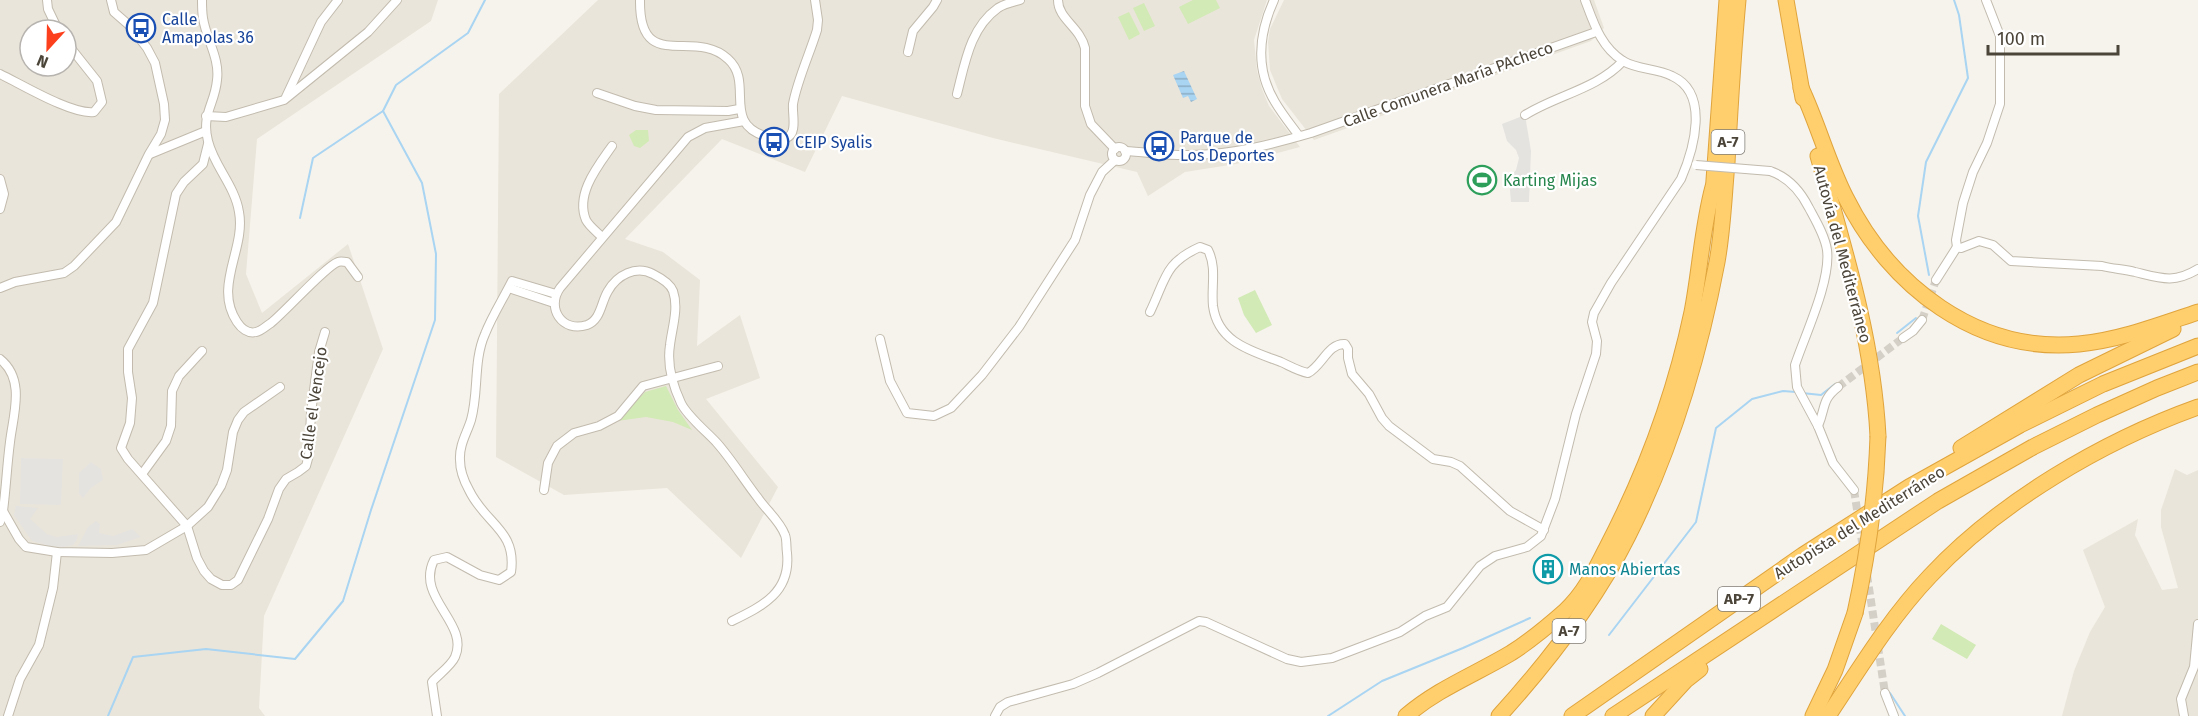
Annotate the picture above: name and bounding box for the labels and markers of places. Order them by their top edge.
place label: Calle Amapolas 36 [162,10,254,47]
bus stop icon: Calle Amapolas 36 [125,12,157,44]
bus stop icon: CEIP Syalis [758,126,790,158]
place label: Parque de Los Deportes [1180,128,1274,165]
bus stop icon: Parque de Los Deportes [1143,130,1175,162]
place label: CEIP Syalis [795,133,872,152]
sports icon: Karting Mijas [1466,164,1498,196]
place label: Karting Mijas [1503,171,1597,190]
building icon: Manos Abiertas [1532,553,1564,585]
place label: Manos Abiertas [1569,560,1680,579]

